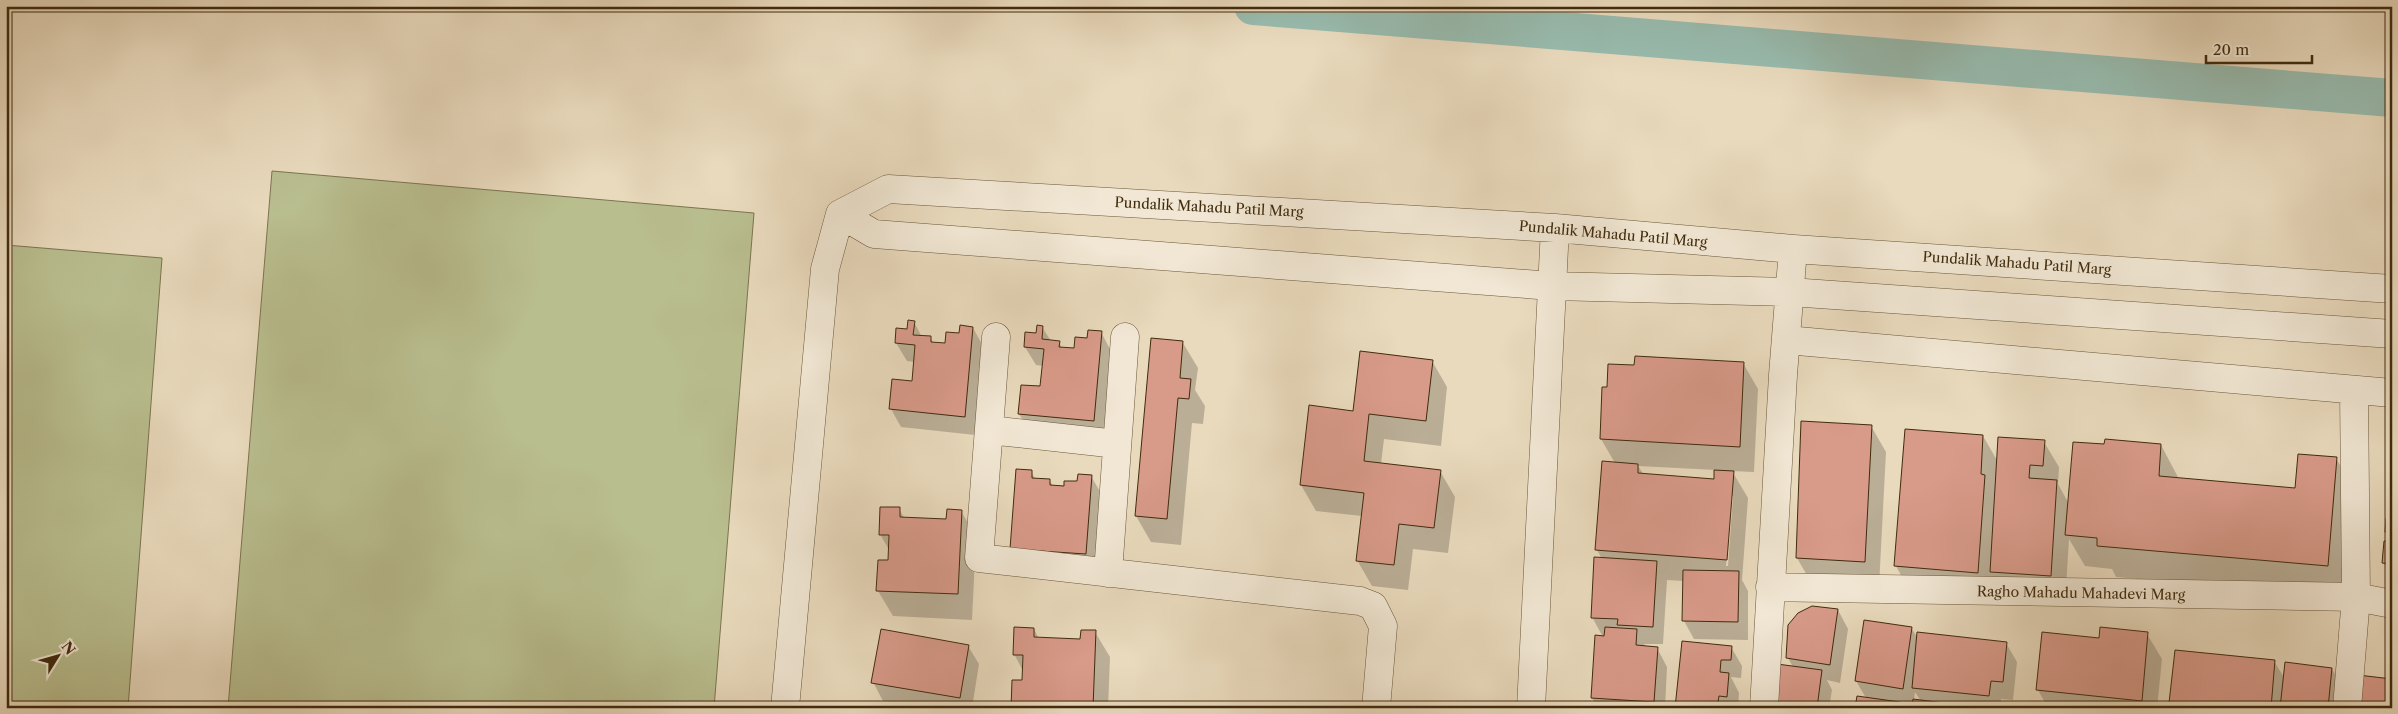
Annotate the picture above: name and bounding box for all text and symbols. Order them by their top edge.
scale bar [2206,32,2312,64]
text: 20 m [2213,40,2249,59]
street label: Pundalik Mahadu Patil Marg [1114,193,1305,221]
street label: Pundalik Mahadu Patil Marg [1518,217,1709,251]
street label: Pundalik Mahadu Patil Marg [1922,247,2113,279]
street label: Ragho Mahadu Mahadevi Marg [1977,582,2186,604]
north arrow [32,632,82,682]
text: N [58,638,79,658]

